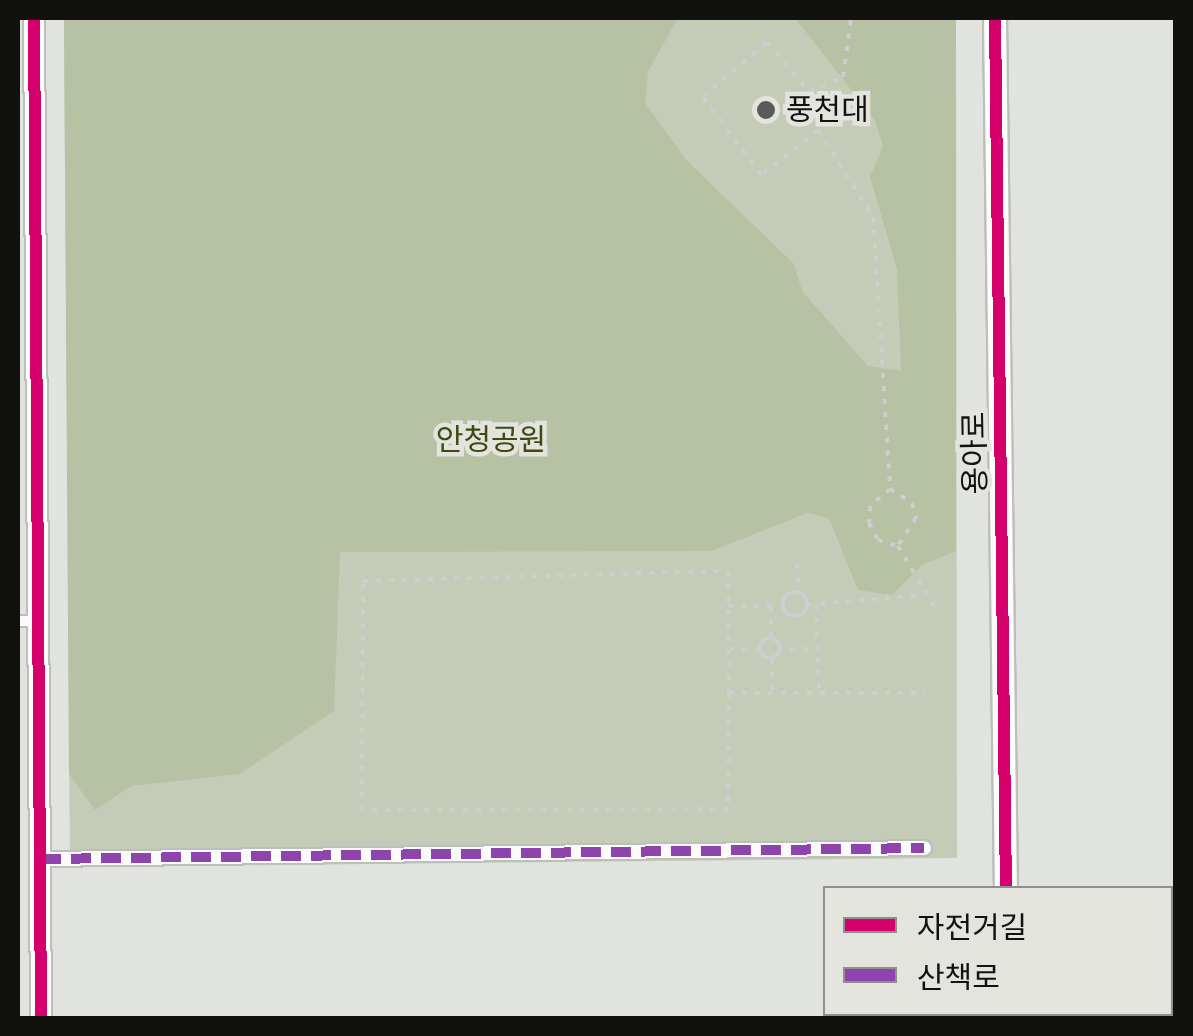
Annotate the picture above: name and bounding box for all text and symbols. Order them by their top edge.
place label: 풍천대 [786,92,869,128]
marker: 풍천대 [755,99,777,121]
street label: 용아로 [956,411,994,495]
park label: 안청공원 [436,422,546,458]
legend [823,886,1173,1016]
text: 자전거길 [917,911,1027,944]
text: 산책로 [917,961,1000,994]

